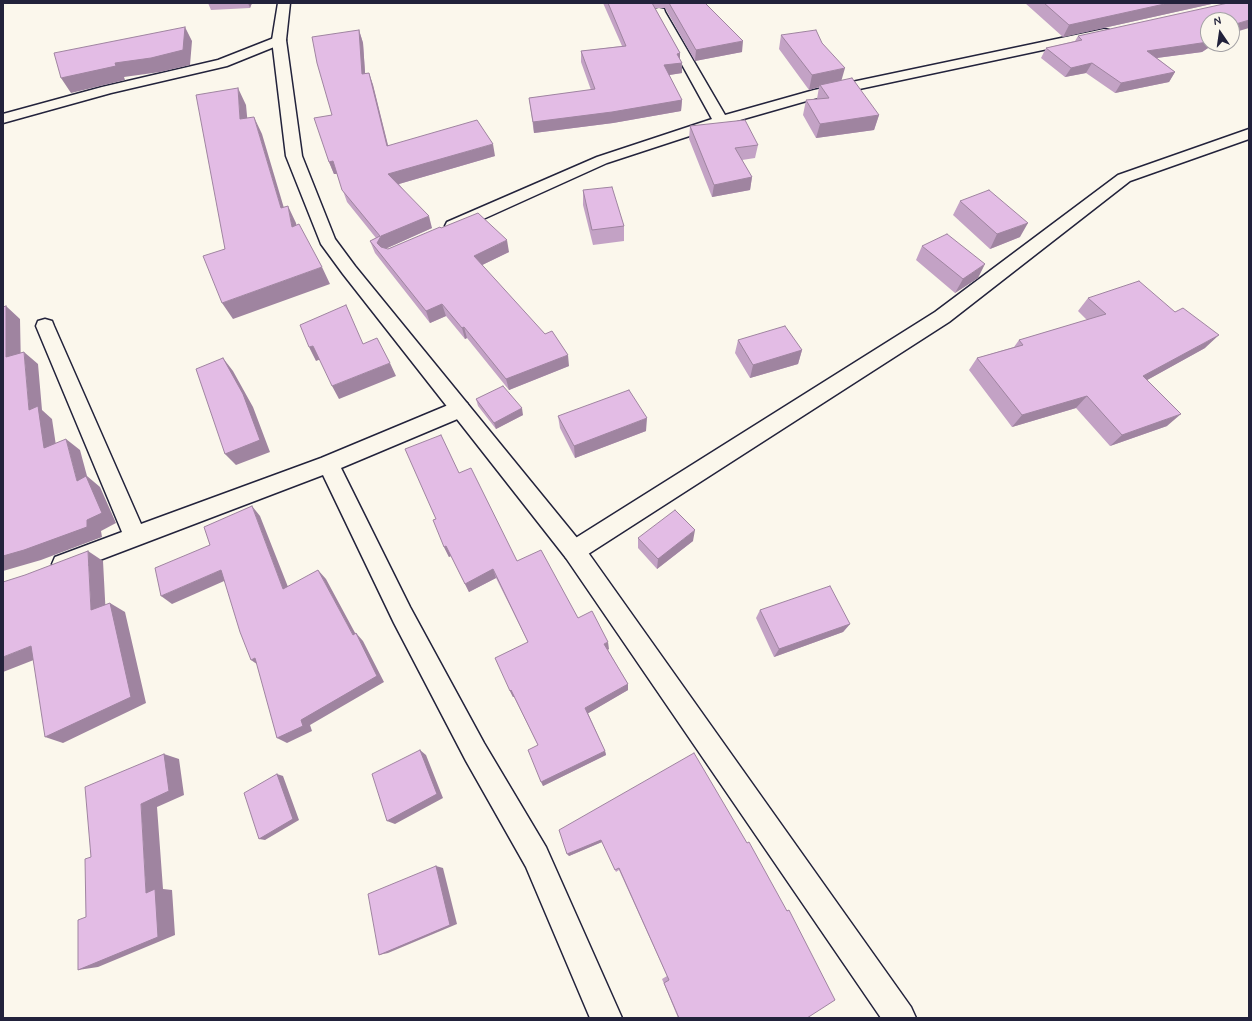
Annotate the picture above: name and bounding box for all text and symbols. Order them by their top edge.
north arrow [1200,12,1240,52]
text: N [1212,14,1223,29]

